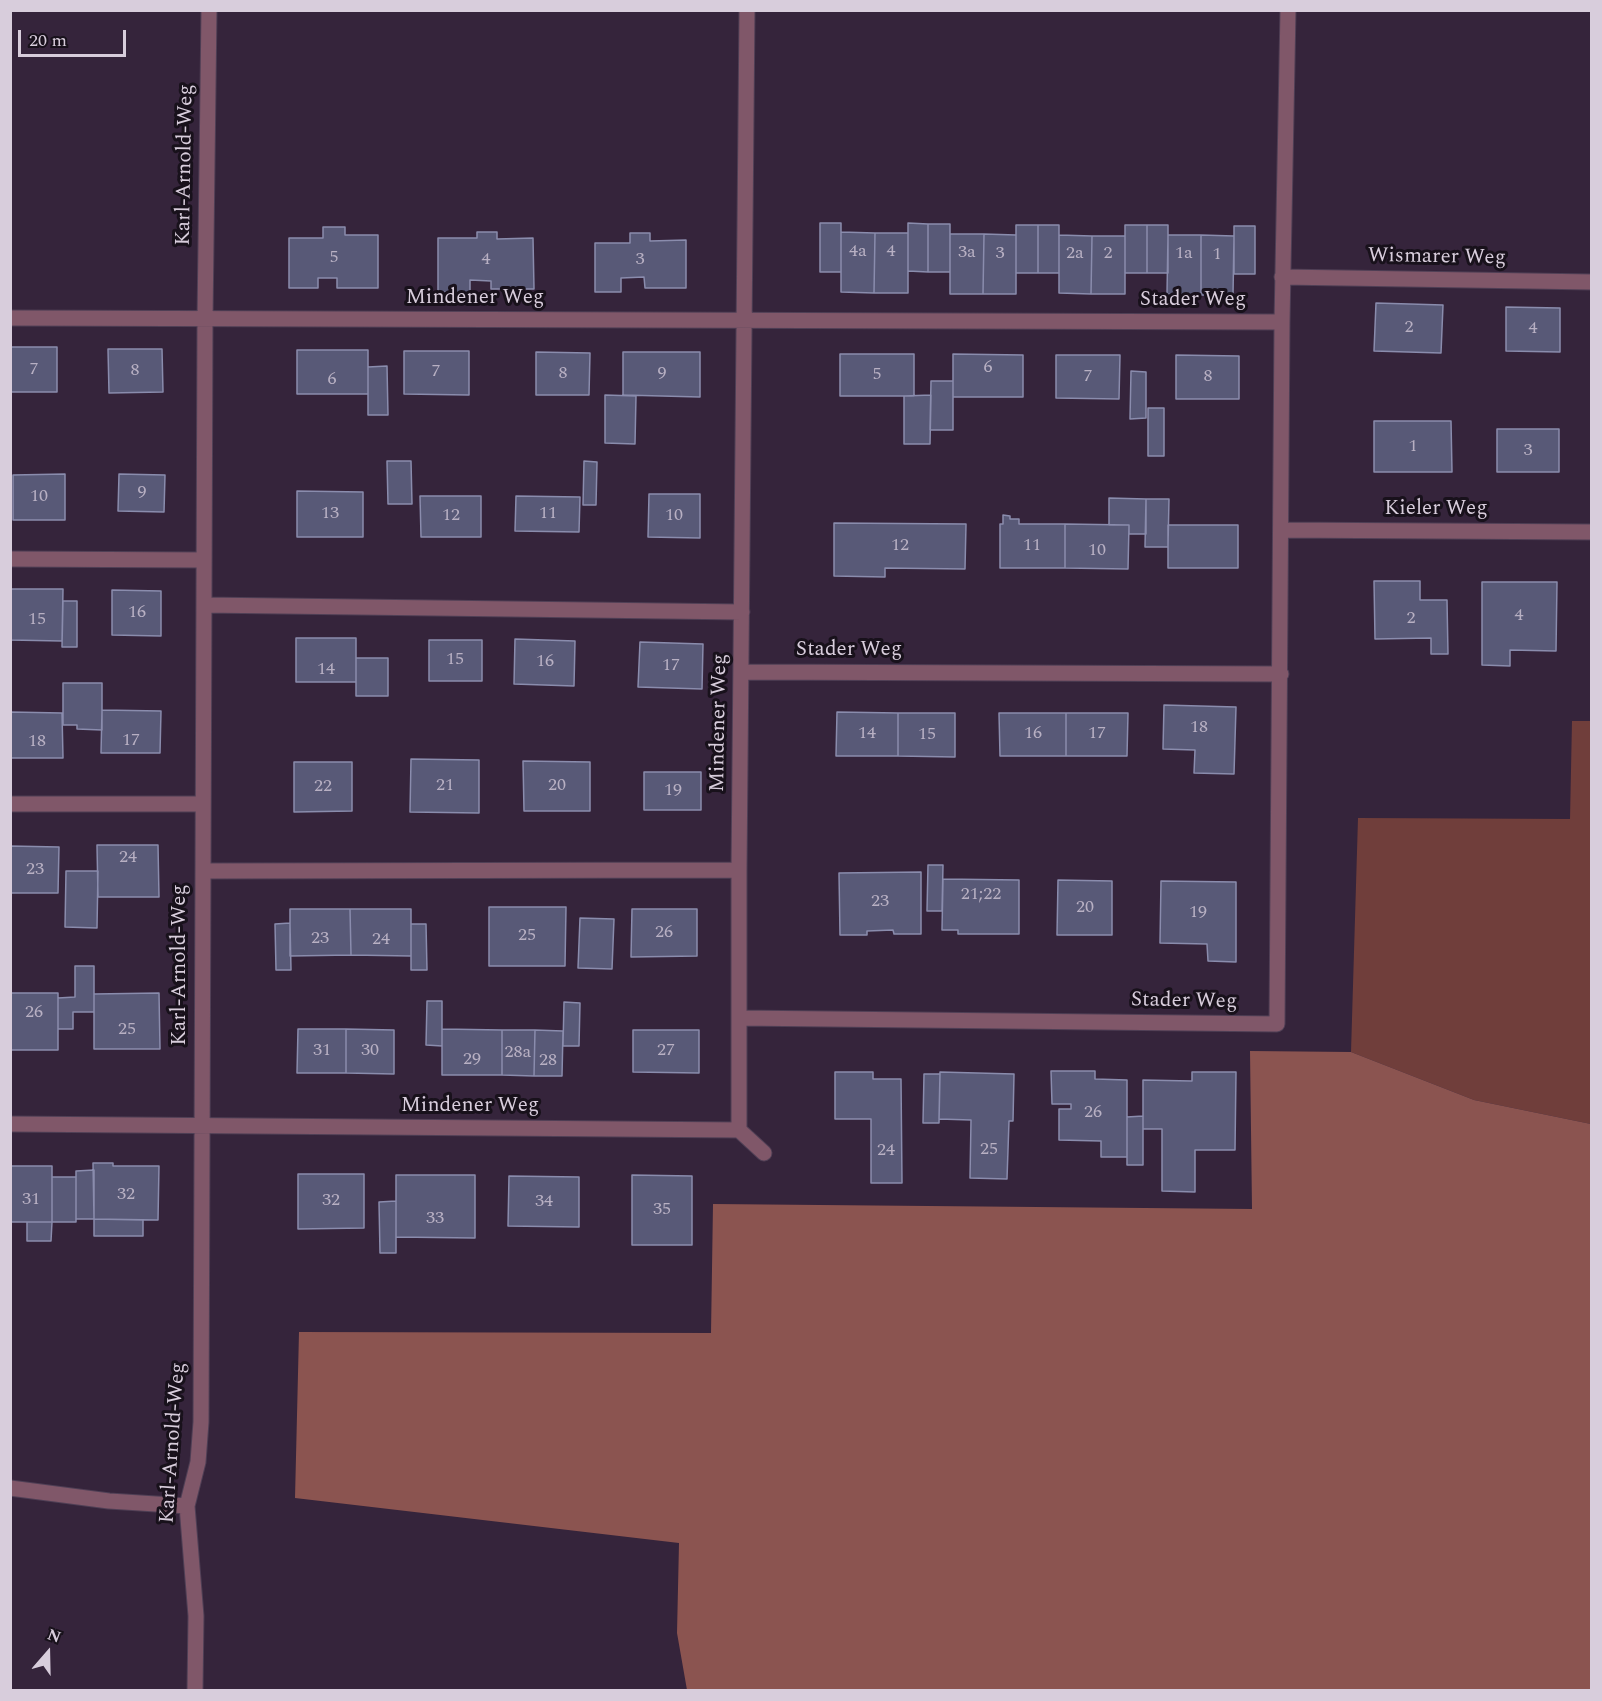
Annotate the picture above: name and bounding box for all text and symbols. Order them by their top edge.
scale bar [21,18,129,56]
text: 20 m [29,27,67,54]
street label: Karl-Arnold-Weg [172,84,200,246]
house number: 4a [849,241,867,263]
house number: 4 [887,241,895,263]
house number: 3a [958,242,976,264]
house number: 3 [996,243,1004,265]
house number: 2a [1066,243,1084,265]
house number: 2 [1104,243,1112,265]
house number: 1a [1175,243,1193,265]
house number: 1 [1213,244,1221,266]
street label: Wismarer Weg [1368,244,1506,272]
house number: 5 [330,247,338,269]
house number: 4 [482,249,490,271]
house number: 3 [636,249,644,271]
street label: Mindener Weg [406,286,544,312]
street label: Stader Weg [1140,288,1246,314]
house number: 2 [1405,317,1413,339]
house number: 4 [1529,318,1537,340]
house number: 6 [984,357,992,379]
house number: 7 [30,359,38,381]
house number: 8 [131,360,139,382]
house number: 7 [432,361,440,383]
house number: 8 [559,363,567,385]
house number: 9 [658,363,666,385]
house number: 5 [873,364,881,386]
house number: 7 [1084,366,1092,388]
house number: 8 [1204,366,1212,388]
house number: 6 [328,369,336,391]
house number: 1 [1409,436,1417,458]
house number: 3 [1524,440,1532,462]
house number: 9 [138,482,146,504]
house number: 10 [30,486,48,508]
street label: Kieler Weg [1384,497,1488,523]
house number: 13 [321,503,339,525]
house number: 11 [539,503,557,525]
house number: 12 [442,505,460,527]
house number: 10 [665,505,683,527]
house number: 12 [891,535,909,557]
house number: 11 [1023,535,1041,557]
house number: 10 [1088,540,1106,562]
house number: 16 [128,602,146,624]
house number: 4 [1515,605,1523,627]
house number: 2 [1407,608,1415,630]
house number: 15 [28,609,46,631]
street label: Stader Weg [796,638,902,664]
house number: 15 [446,649,464,671]
house number: 16 [536,651,554,673]
street label: Mindener Weg [706,653,734,793]
house number: 17 [662,655,680,677]
house number: 14 [317,659,335,681]
house number: 18 [1190,717,1208,739]
house number: 14 [858,723,876,745]
house number: 16 [1024,723,1042,745]
house number: 17 [1088,723,1106,745]
house number: 15 [918,724,936,746]
house number: 17 [122,730,140,752]
house number: 18 [28,731,46,753]
house number: 21 [436,775,454,797]
house number: 20 [548,775,566,797]
house number: 22 [314,776,332,798]
house number: 19 [664,780,682,802]
house number: 24 [119,847,137,869]
house number: 23 [26,859,44,881]
street label: Karl-Arnold-Weg [168,884,194,1046]
house number: 21;22 [961,884,1001,906]
house number: 23 [871,891,889,913]
house number: 20 [1076,897,1094,919]
house number: 19 [1189,902,1207,924]
house number: 26 [655,922,673,944]
house number: 25 [518,925,536,947]
house number: 23 [311,928,329,950]
house number: 24 [372,929,390,951]
street label: Stader Weg [1131,988,1237,1016]
house number: 26 [25,1002,43,1024]
house number: 25 [118,1019,136,1041]
house number: 31 [313,1040,331,1062]
house number: 30 [361,1040,379,1062]
house number: 27 [657,1040,675,1062]
house number: 28a [505,1042,531,1064]
house number: 29 [463,1049,481,1071]
house number: 28 [539,1050,557,1072]
street label: Mindener Weg [401,1094,539,1120]
house number: 26 [1084,1102,1102,1124]
house number: 25 [980,1139,998,1161]
house number: 24 [877,1140,895,1162]
house number: 32 [117,1184,135,1206]
house number: 31 [22,1189,40,1211]
house number: 32 [322,1190,340,1212]
house number: 34 [535,1191,553,1213]
house number: 35 [653,1199,671,1221]
house number: 33 [426,1208,444,1230]
street label: Karl-Arnold-Weg [156,1362,192,1524]
north arrow [18,1623,78,1683]
text: N [44,1623,64,1650]

